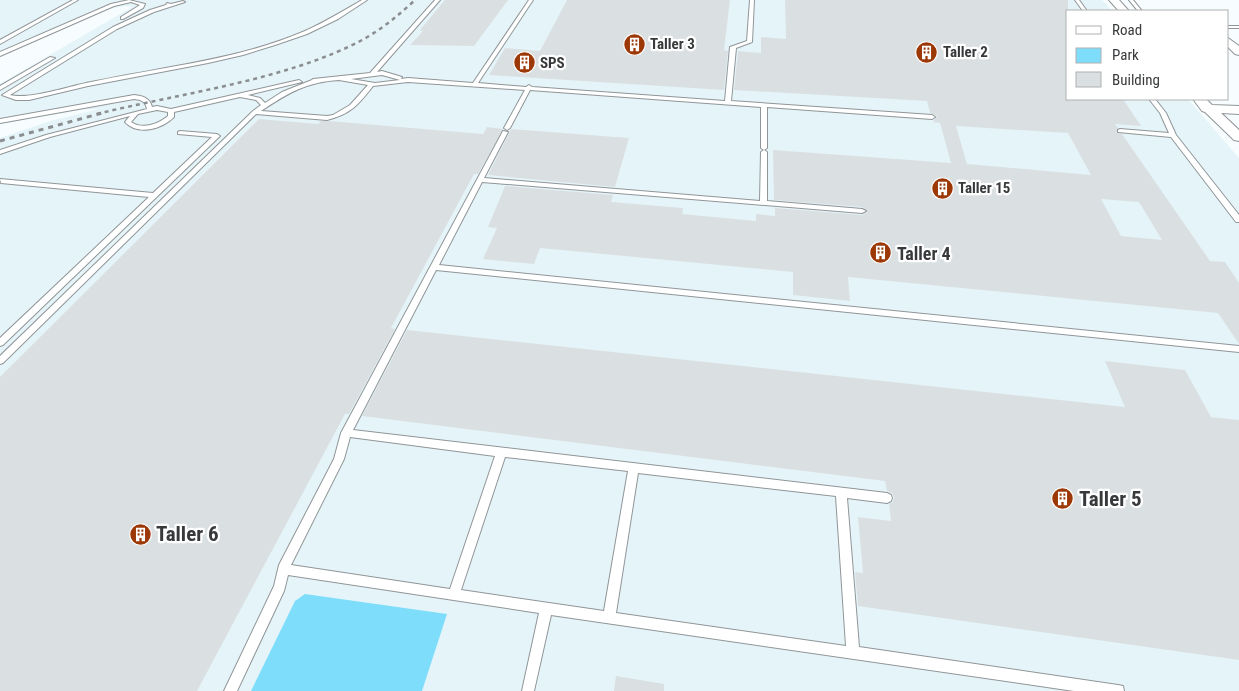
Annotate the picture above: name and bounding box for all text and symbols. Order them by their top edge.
legend [1066,10,1229,100]
text: Road [1112,21,1142,39]
building icon: Taller 3 [622,32,646,56]
place label: Taller 3 [650,35,695,53]
building icon: Taller 2 [915,40,939,64]
place label: Taller 2 [943,43,988,61]
text: Park [1112,46,1139,64]
building icon: SPS [512,51,536,75]
place label: SPS [540,54,565,72]
text: Building [1112,71,1160,89]
building icon: Taller 15 [930,176,954,200]
place label: Taller 15 [958,179,1010,197]
building icon: Taller 4 [869,241,893,265]
place label: Taller 4 [897,243,951,264]
building icon: Taller 5 [1051,487,1075,511]
place label: Taller 5 [1079,487,1142,511]
building icon: Taller 6 [128,522,152,546]
place label: Taller 6 [156,522,219,546]

